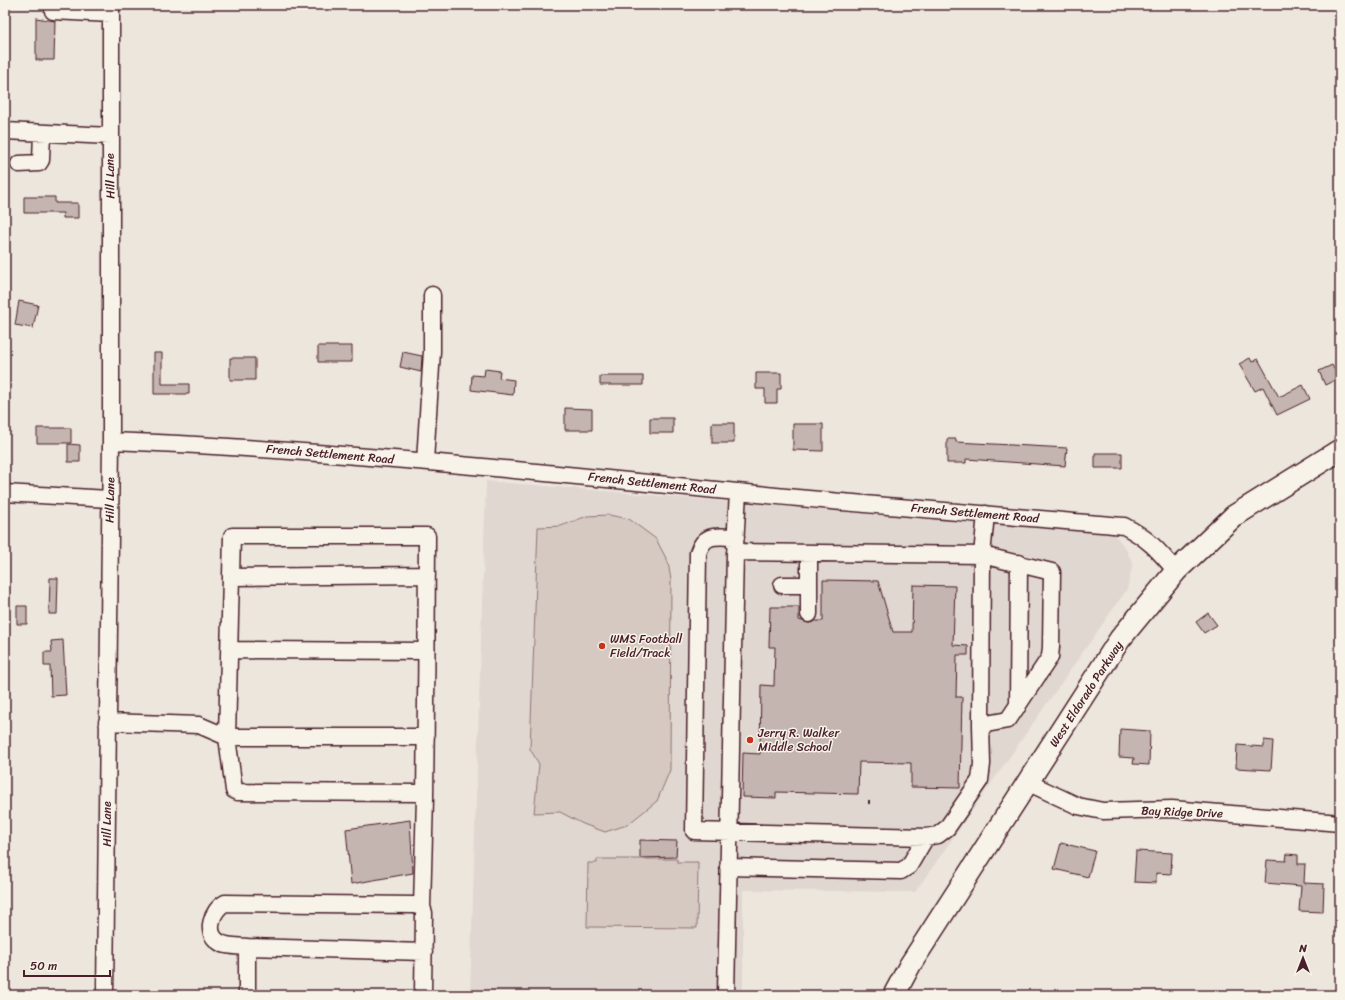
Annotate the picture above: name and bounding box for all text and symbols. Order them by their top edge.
street label: Hill Lane [99,153,121,199]
street label: French Settlement Road [265,437,396,471]
street label: French Settlement Road [587,465,718,501]
street label: Hill Lane [99,477,121,523]
street label: French Settlement Road [910,496,1041,530]
place label: WMS Football Field/Track [610,628,683,664]
street label: West Eldorado Parkway [1043,636,1129,752]
marker: WMS Football Field/Track [597,641,607,651]
place label: Jerry R. Walker Middle School [757,722,841,758]
marker: Jerry R. Walker Middle School [745,735,755,745]
street label: Bay Ridge Drive [1141,800,1223,824]
street label: Hill Lane [96,801,118,847]
north arrow [1283,938,1323,978]
text: N [1298,939,1307,958]
scale bar [24,952,110,978]
text: 50 m [30,955,57,977]

